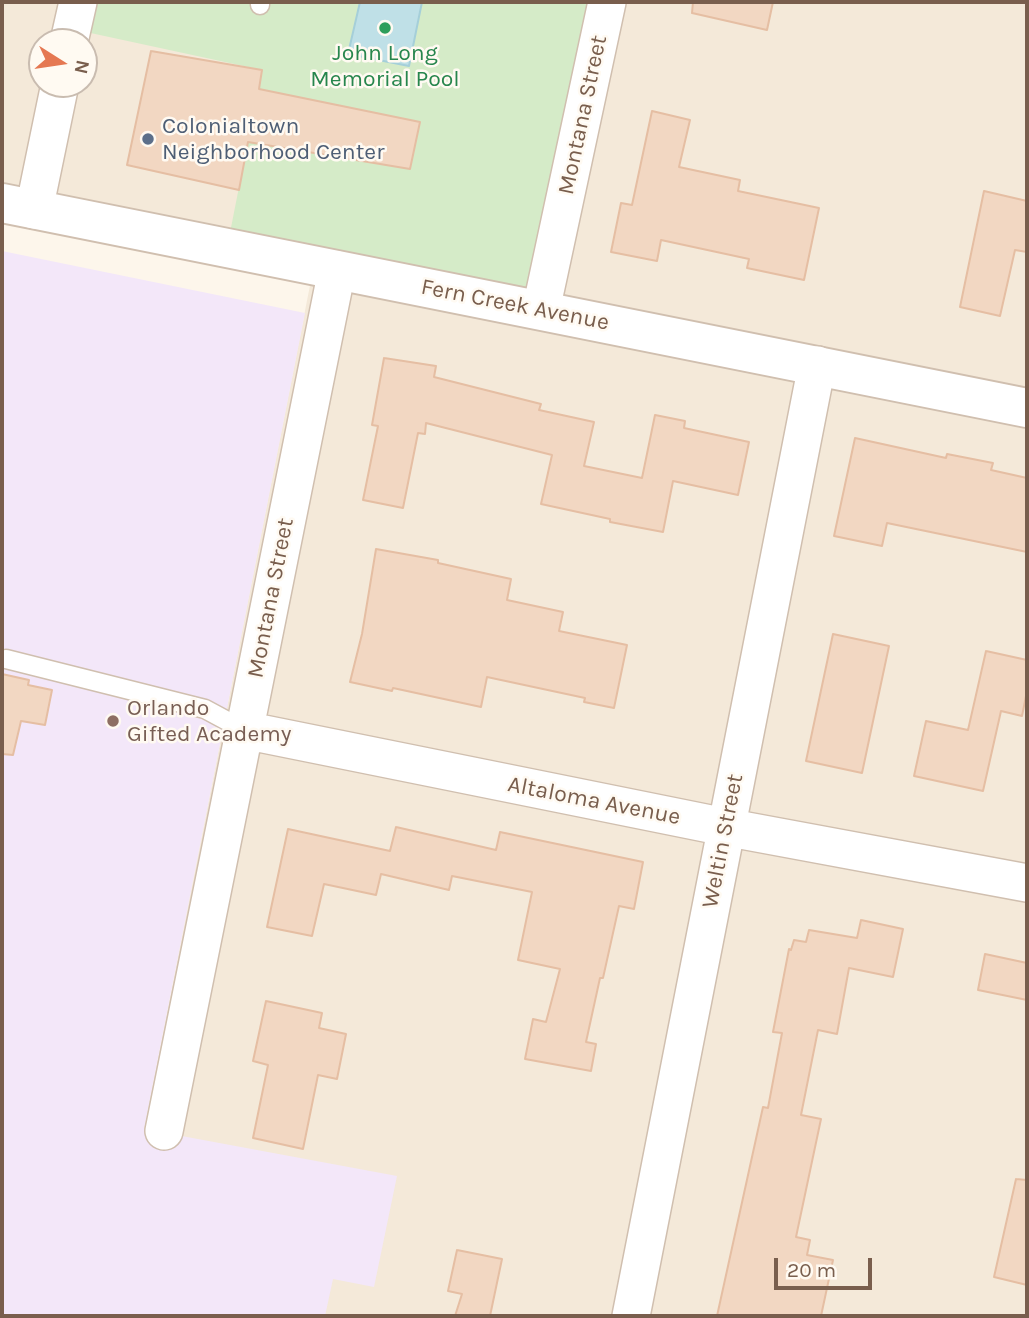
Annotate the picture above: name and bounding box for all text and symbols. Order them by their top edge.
marker: John Long Memorial Pool [377,20,393,36]
north arrow [28,28,98,98]
street label: Montana Street [553,33,613,197]
place label: John Long Memorial Pool [310,39,460,93]
text: N [69,58,94,76]
place label: Colonialtown Neighborhood Center [162,112,384,166]
marker: Colonialtown Neighborhood Center [140,131,156,147]
street label: Fern Creek Avenue [419,273,611,337]
street label: Montana Street [242,516,300,680]
place label: Orlando Gifted Academy [127,694,291,748]
marker: Orlando Gifted Academy [105,713,121,729]
street label: Altaloma Avenue [505,771,683,831]
street label: Weltin Street [696,772,750,910]
scale bar [777,1244,875,1288]
text: 20 m [787,1258,836,1282]

